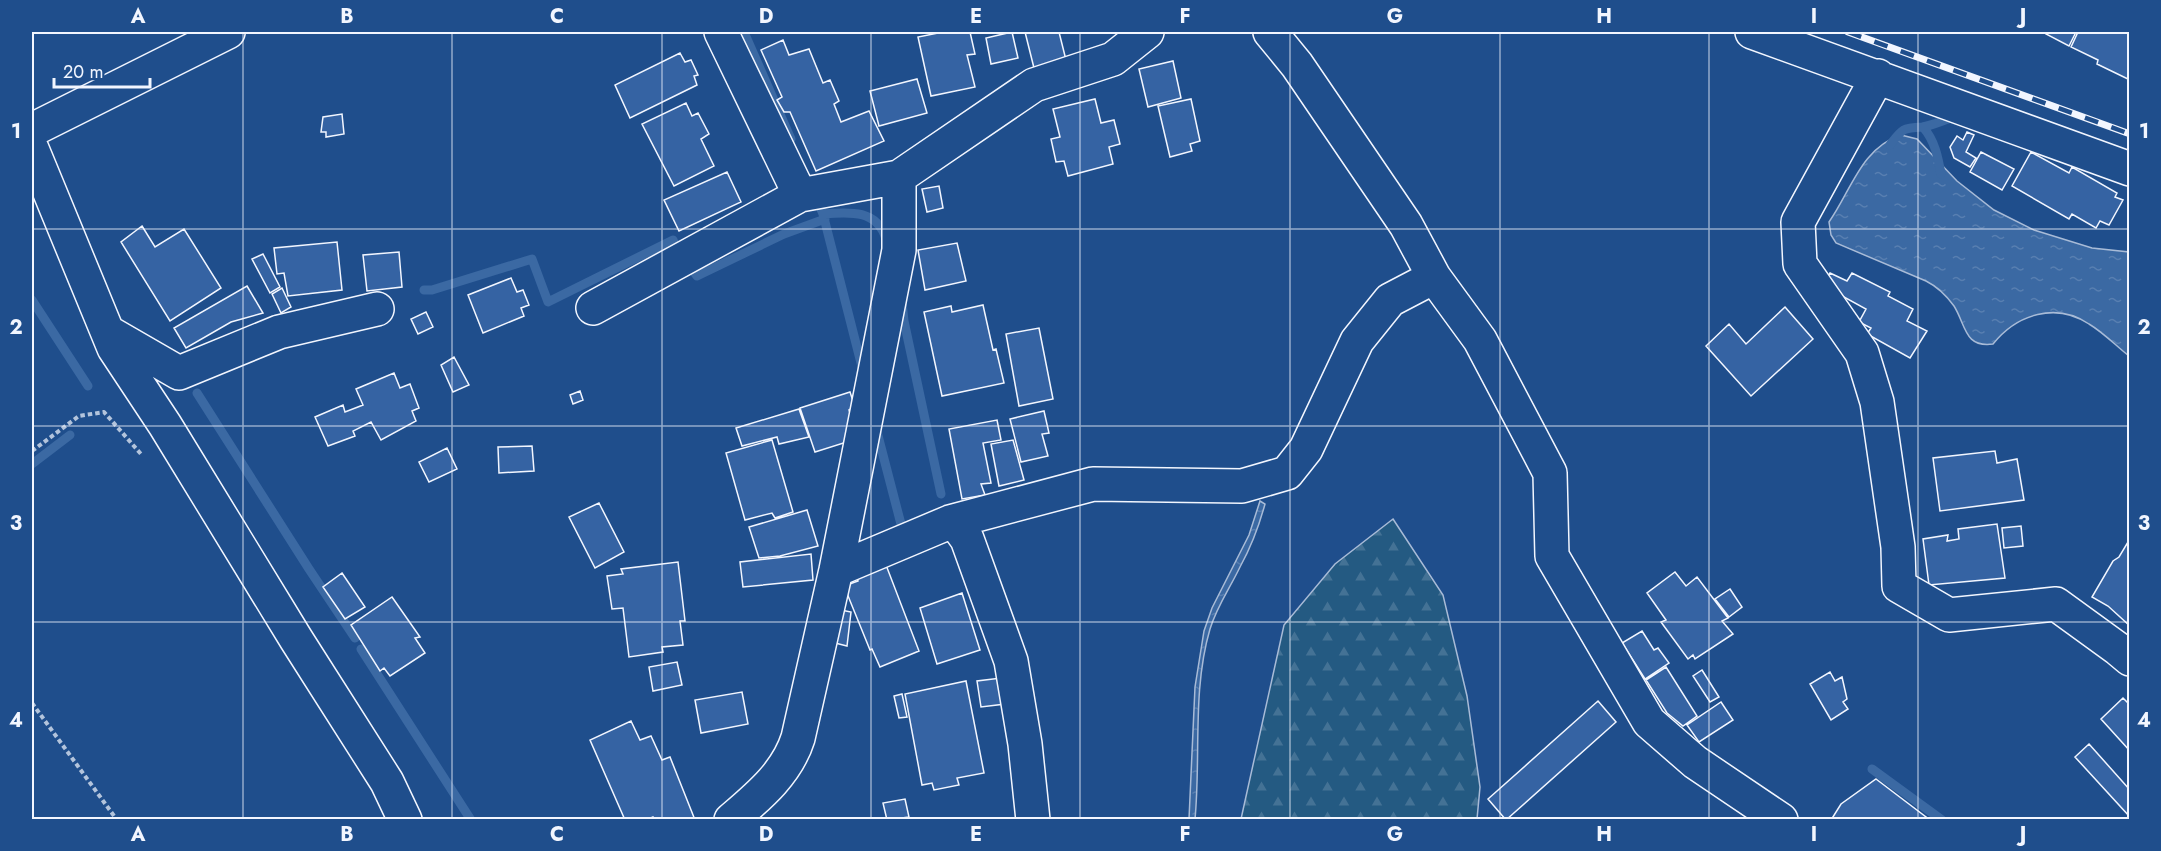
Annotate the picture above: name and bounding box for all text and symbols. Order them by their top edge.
text: A [130,2,146,31]
text: B [340,2,354,31]
text: C [550,2,564,31]
text: D [759,2,773,31]
text: E [970,2,982,31]
text: F [1179,2,1191,31]
text: G [1387,2,1403,31]
text: H [1596,2,1612,31]
text: I [1811,2,1817,31]
text: J [2016,2,2026,31]
scale bar [54,51,150,89]
text: 20 m [63,59,103,85]
text: 1 [11,117,21,146]
text: 1 [2139,117,2149,146]
text: 2 [9,313,23,342]
text: 2 [2137,313,2151,342]
text: 3 [10,509,22,538]
text: 3 [2138,509,2150,538]
text: 4 [9,706,23,735]
text: 4 [2137,706,2151,735]
text: A [130,820,146,849]
text: B [340,820,354,849]
text: C [550,820,564,849]
text: D [759,820,773,849]
text: E [970,820,982,849]
text: F [1179,820,1191,849]
text: G [1387,820,1403,849]
text: H [1596,820,1612,849]
text: I [1811,820,1817,849]
text: J [2016,820,2026,849]

